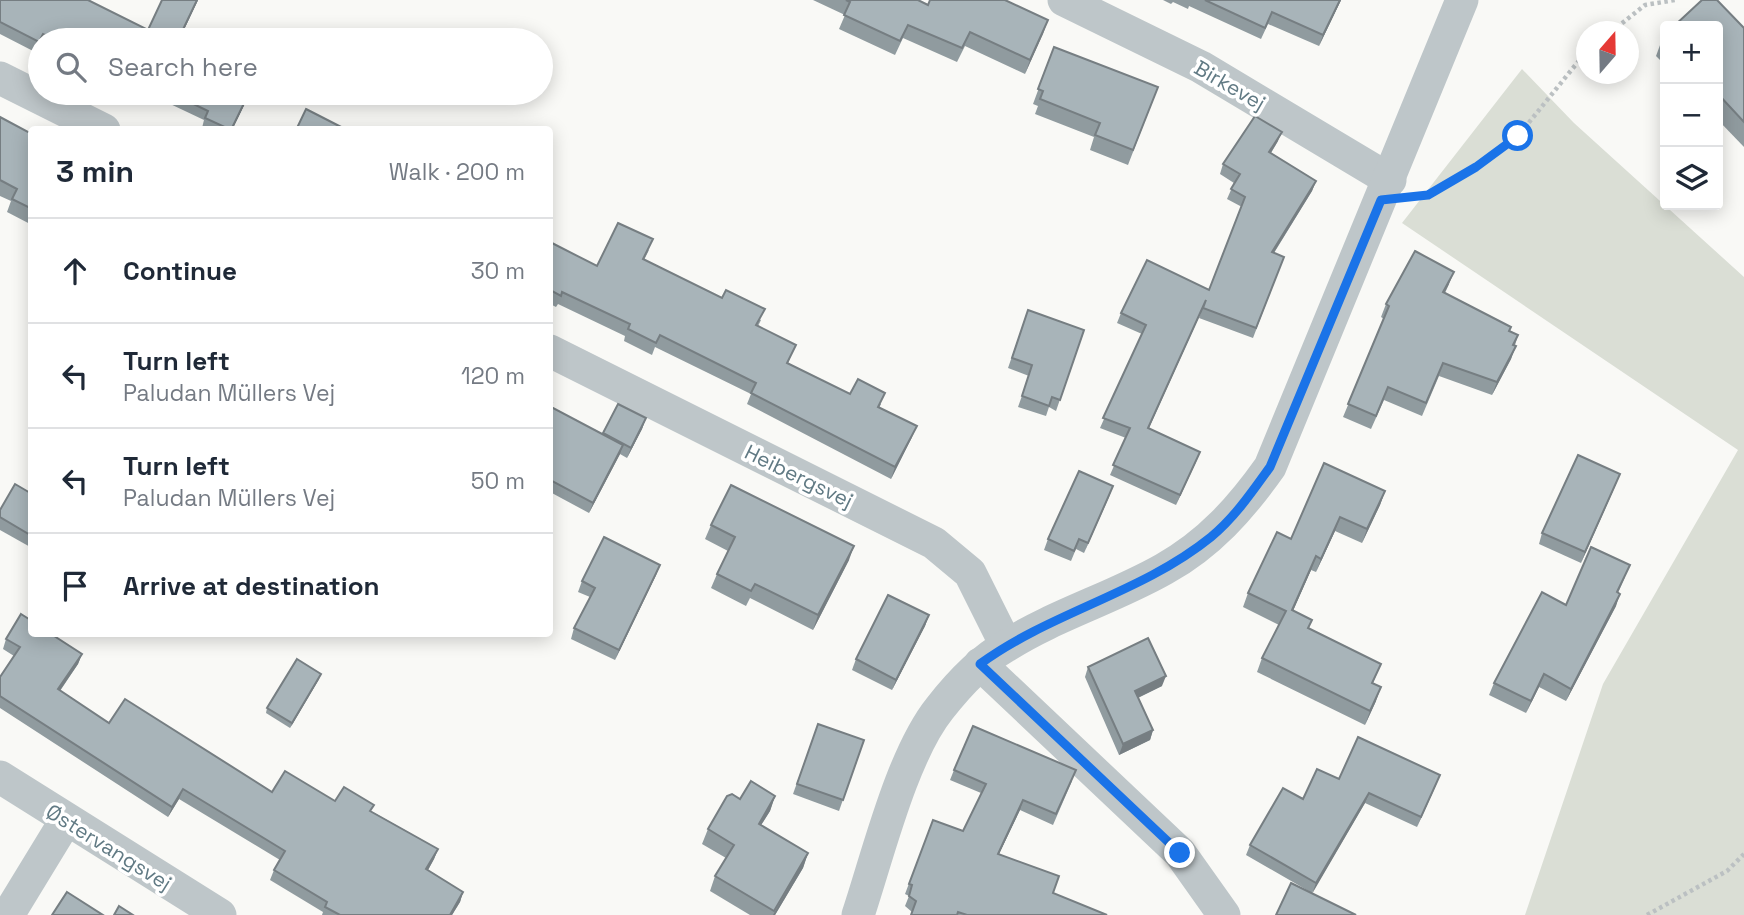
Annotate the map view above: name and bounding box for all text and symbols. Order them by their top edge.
north arrow [1576,21,1639,84]
map controls [1660,21,1723,210]
button: + [1660,21,1723,84]
search box [28,28,553,105]
icon: search [52,48,90,86]
text: Search here [108,50,258,84]
street label: Birkevej [1189,54,1271,116]
button: − [1660,84,1723,147]
route start [1502,120,1533,151]
button: layers [1660,147,1723,210]
text: 3 min [56,152,134,191]
text: Walk · 200 m [389,157,525,187]
icon: ahead [56,252,94,290]
text: Continue [123,254,237,288]
text: 30 m [471,256,525,286]
text: Turn left [123,344,230,378]
icon: left [56,357,94,395]
text: 120 m [461,361,525,391]
text: Paludan Müllers Vej [123,378,335,408]
street label: Heibergsvej [740,438,858,514]
text: Turn left [123,449,230,483]
icon: left [56,462,94,500]
text: 50 m [471,466,525,496]
text: Paludan Müllers Vej [123,483,335,513]
icon: arrive [56,567,94,605]
text: Arrive at destination [123,569,380,603]
street label: Østervangsvej [41,798,177,896]
route end [1164,837,1195,868]

